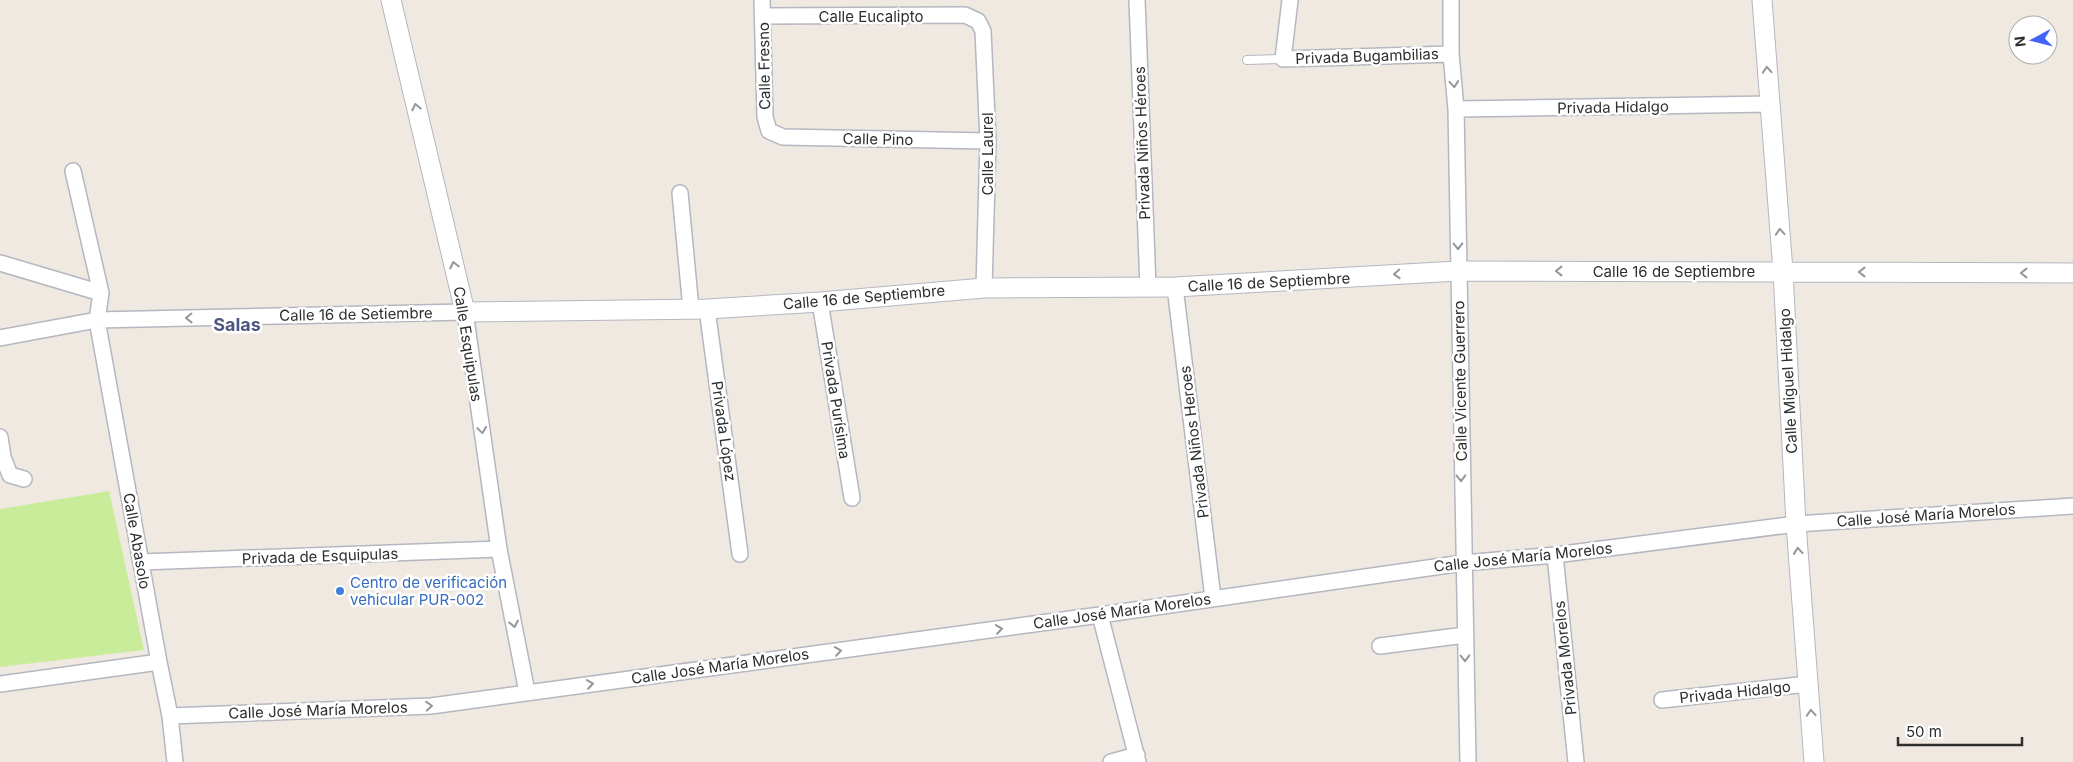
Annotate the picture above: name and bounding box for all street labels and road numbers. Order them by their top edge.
street label: Calle Eucalipto [819,7,923,26]
street label: Calle Fresno [754,22,774,110]
street label: Privada Bugambilias [1295,44,1439,68]
street label: Privada Niños Héroes [1130,66,1154,220]
street label: Privada Hidalgo [1557,97,1669,117]
street label: Calle Laurel [978,112,997,196]
street label: Calle Pino [842,129,914,149]
street label: Calle 16 de Septiembre [1593,262,1755,281]
street label: Calle 16 de Septiembre [1187,268,1351,296]
street label: Calle 16 de Septiembre [782,280,946,314]
street label: Calle Esquipulas [450,285,486,403]
street label: Calle Vicente Guerrero [1449,300,1471,462]
street label: Calle 16 de Setiembre [279,303,433,325]
street label: Calle Miguel Hidalgo [1775,308,1801,454]
street label: Privada Purísima [817,340,855,460]
street label: Privada Niños Heroes [1175,365,1213,519]
street label: Privada López [708,380,740,482]
street label: Calle Abasolo [119,491,155,591]
street label: Calle José María Morelos [1836,499,2016,531]
street label: Calle José María Morelos [1433,538,1613,576]
street label: Privada de Esquipulas [241,544,399,568]
street label: Calle José María Morelos [1032,589,1212,633]
street label: Privada Morelos [1550,600,1580,716]
street label: Calle José María Morelos [630,644,810,688]
street label: Privada Hidalgo [1678,677,1792,707]
street label: Calle José María Morelos [228,697,408,723]

